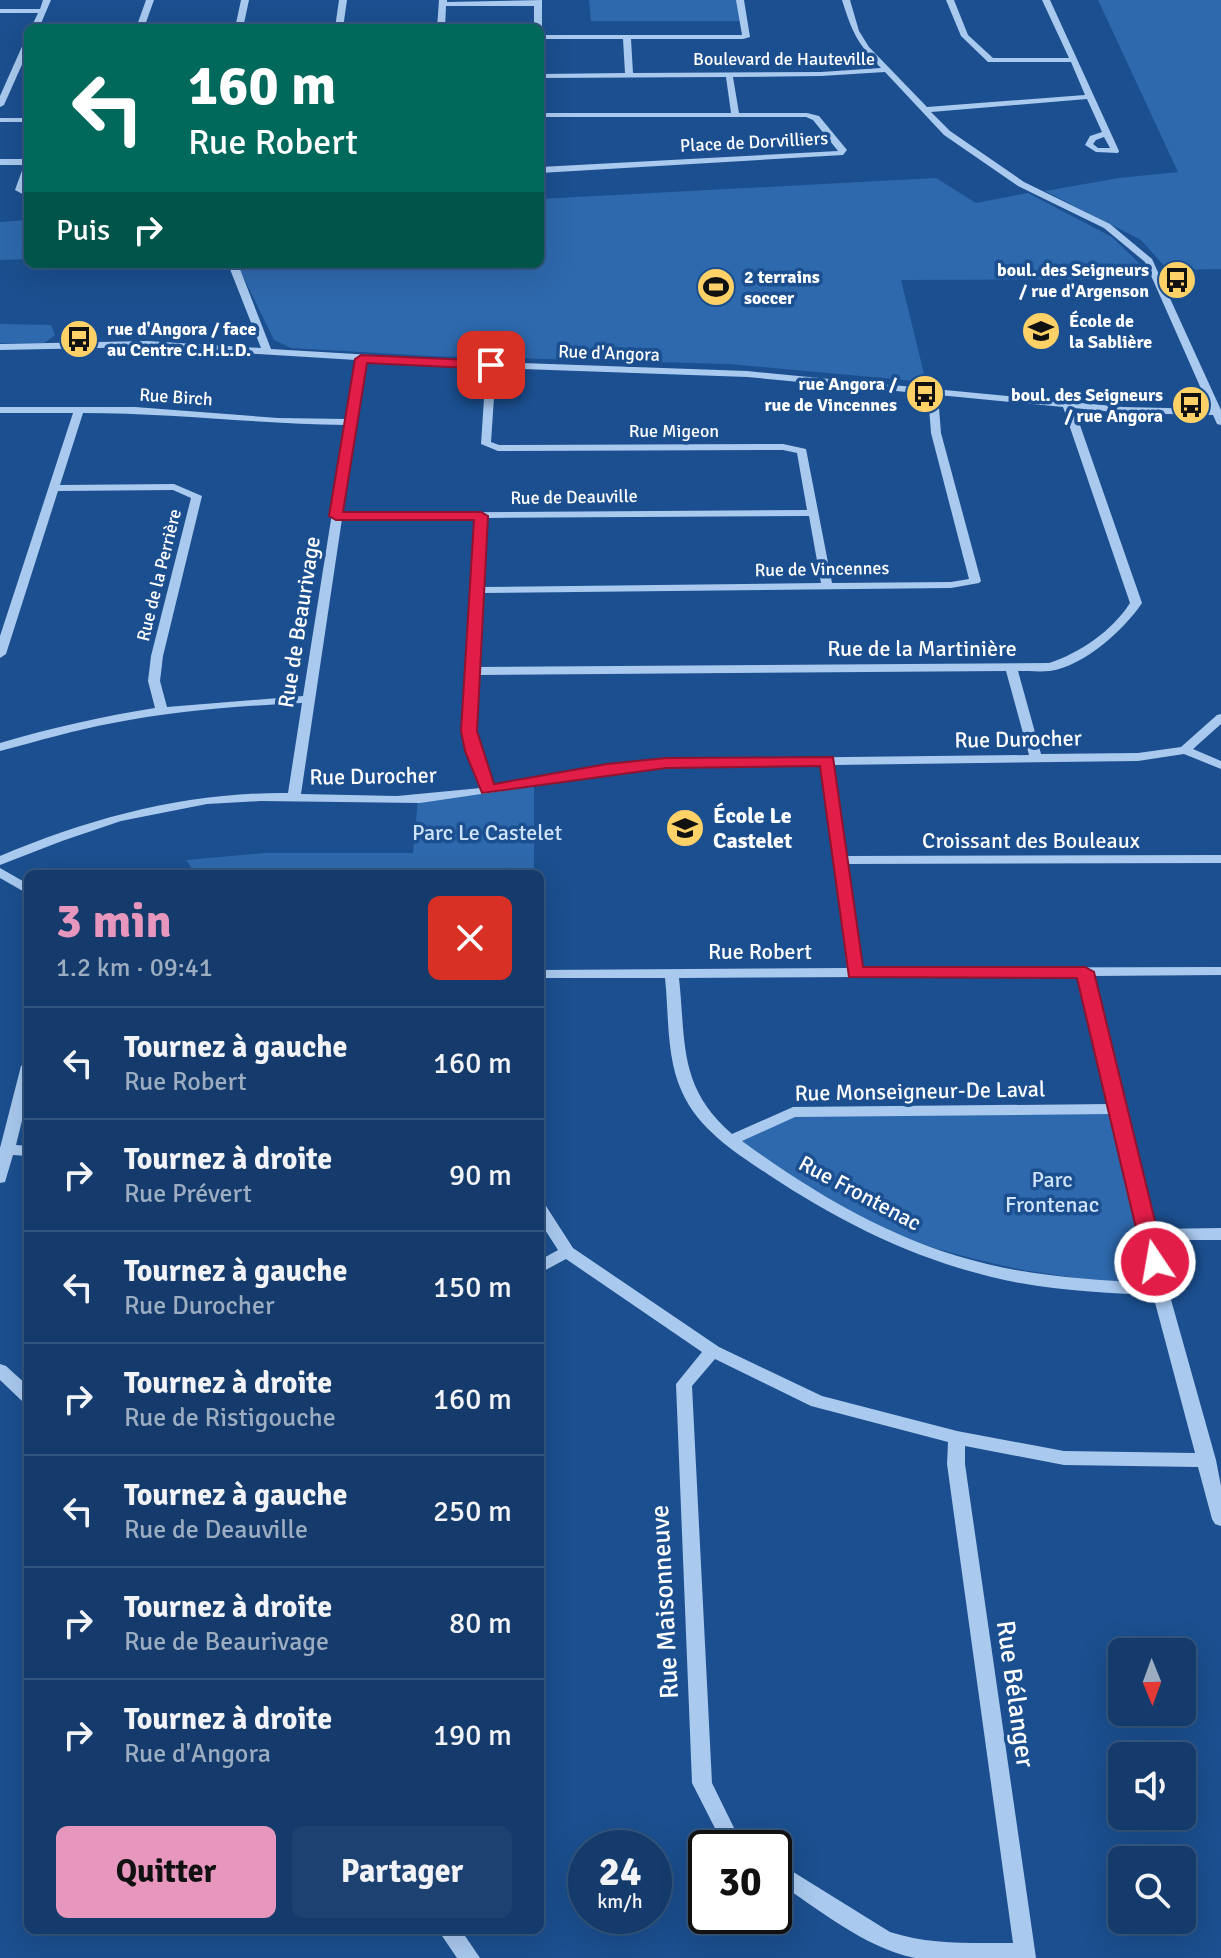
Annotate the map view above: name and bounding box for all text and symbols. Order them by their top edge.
street label: Boulevard de Hauteville [693,48,875,70]
text: 160 m [188,51,336,120]
icon: left [56,56,160,160]
text: Rue Robert [188,120,358,165]
street label: Place de Dorvilliers [679,127,829,157]
icon: right [126,208,170,252]
text: Puis [56,212,110,249]
place label: boul. des Seigneurs / rue d'Argenson [997,259,1149,302]
bus stop icon: boul. des Seigneurs / rue d'Argenson [1156,259,1198,301]
sports icon: 2 terrains soccer [695,266,737,308]
place label: 2 terrains soccer [744,266,820,309]
school or university icon: École de la Sablière [1020,310,1062,352]
place label: École de la Sablière [1069,310,1152,353]
bus stop icon: rue d'Angora / face au Centre C.H.L.D. [58,318,100,360]
place label: rue d'Angora / face au Centre C.H.L.D. [107,318,256,361]
pin [457,331,525,399]
street label: Rue d'Angora [558,340,660,366]
icon: arrive [469,343,513,387]
place label: rue Angora / rue de Vincennes [764,373,898,416]
bus stop icon: rue Angora / rue de Vincennes [904,373,946,415]
street label: Rue Birch [139,383,213,411]
place label: boul. des Seigneurs / rue Angora [1011,384,1163,427]
bus stop icon: boul. des Seigneurs / rue Angora [1170,384,1212,426]
street label: Rue Migeon [629,420,719,442]
street label: Rue de Deauville [510,485,638,509]
street label: Rue de la Perrière [132,507,186,643]
street label: Rue de Beaurivage [272,534,326,710]
street label: Rue de Vincennes [754,557,890,581]
street label: Rue de la Martinière [827,635,1017,662]
street label: Rue Durocher [954,724,1082,754]
street label: Rue Durocher [309,761,437,791]
place label: École Le Castelet [713,802,792,854]
school or university icon: École Le Castelet [664,807,706,849]
park label: Parc Le Castelet [412,819,562,846]
street label: Croissant des Bouleaux [922,827,1140,854]
text: 3 min [56,892,172,951]
button: close [428,896,512,980]
street label: Rue Robert [708,938,812,965]
text: 1.2 km · 09:41 [56,952,213,984]
text: Tournez à gauche [124,1029,347,1066]
icon: left [56,1041,100,1085]
text: 160 m [433,1045,512,1082]
text: Rue Robert [124,1066,247,1098]
street label: Rue Monseigneur-De Laval [794,1075,1046,1107]
text: Tournez à droite [124,1141,332,1178]
street label: Rue Frontenac [794,1149,926,1237]
icon: right [56,1153,100,1197]
text: 90 m [449,1157,512,1194]
park label: Parc Frontenac [1005,1166,1099,1218]
text: Rue Prévert [124,1178,252,1210]
position arrow [1113,1220,1197,1304]
text: Tournez à gauche [124,1253,347,1290]
icon: left [56,1265,100,1309]
text: 150 m [433,1269,512,1306]
text: Rue Durocher [124,1290,275,1322]
text: Tournez à droite [124,1365,332,1402]
icon: right [56,1377,100,1421]
text: 160 m [433,1381,512,1418]
text: Rue de Ristigouche [124,1402,336,1434]
text: Tournez à gauche [124,1477,347,1514]
icon: left [56,1489,100,1533]
text: 250 m [433,1493,512,1530]
street label: Rue Maisonneuve [644,1504,686,1700]
text: Rue de Deauville [124,1514,308,1546]
text: Tournez à droite [124,1589,332,1626]
icon: right [56,1601,100,1645]
text: 80 m [449,1605,512,1642]
street label: Rue Bélanger [989,1618,1041,1770]
text: Rue de Beaurivage [124,1626,329,1658]
north arrow [1108,1638,1196,1726]
map controls [1108,1638,1196,1934]
text: Tournez à droite [124,1701,332,1738]
icon: right [56,1713,100,1757]
text: 190 m [433,1717,512,1754]
text: Rue d'Angora [124,1738,271,1770]
button: sound [1108,1742,1196,1830]
button: Quitter [56,1826,276,1918]
button: Partager [292,1826,512,1918]
speed limit sign: 30 [688,1830,792,1934]
button: search [1108,1846,1196,1934]
text: 24 [598,1847,642,1897]
text: km/h [597,1889,643,1914]

